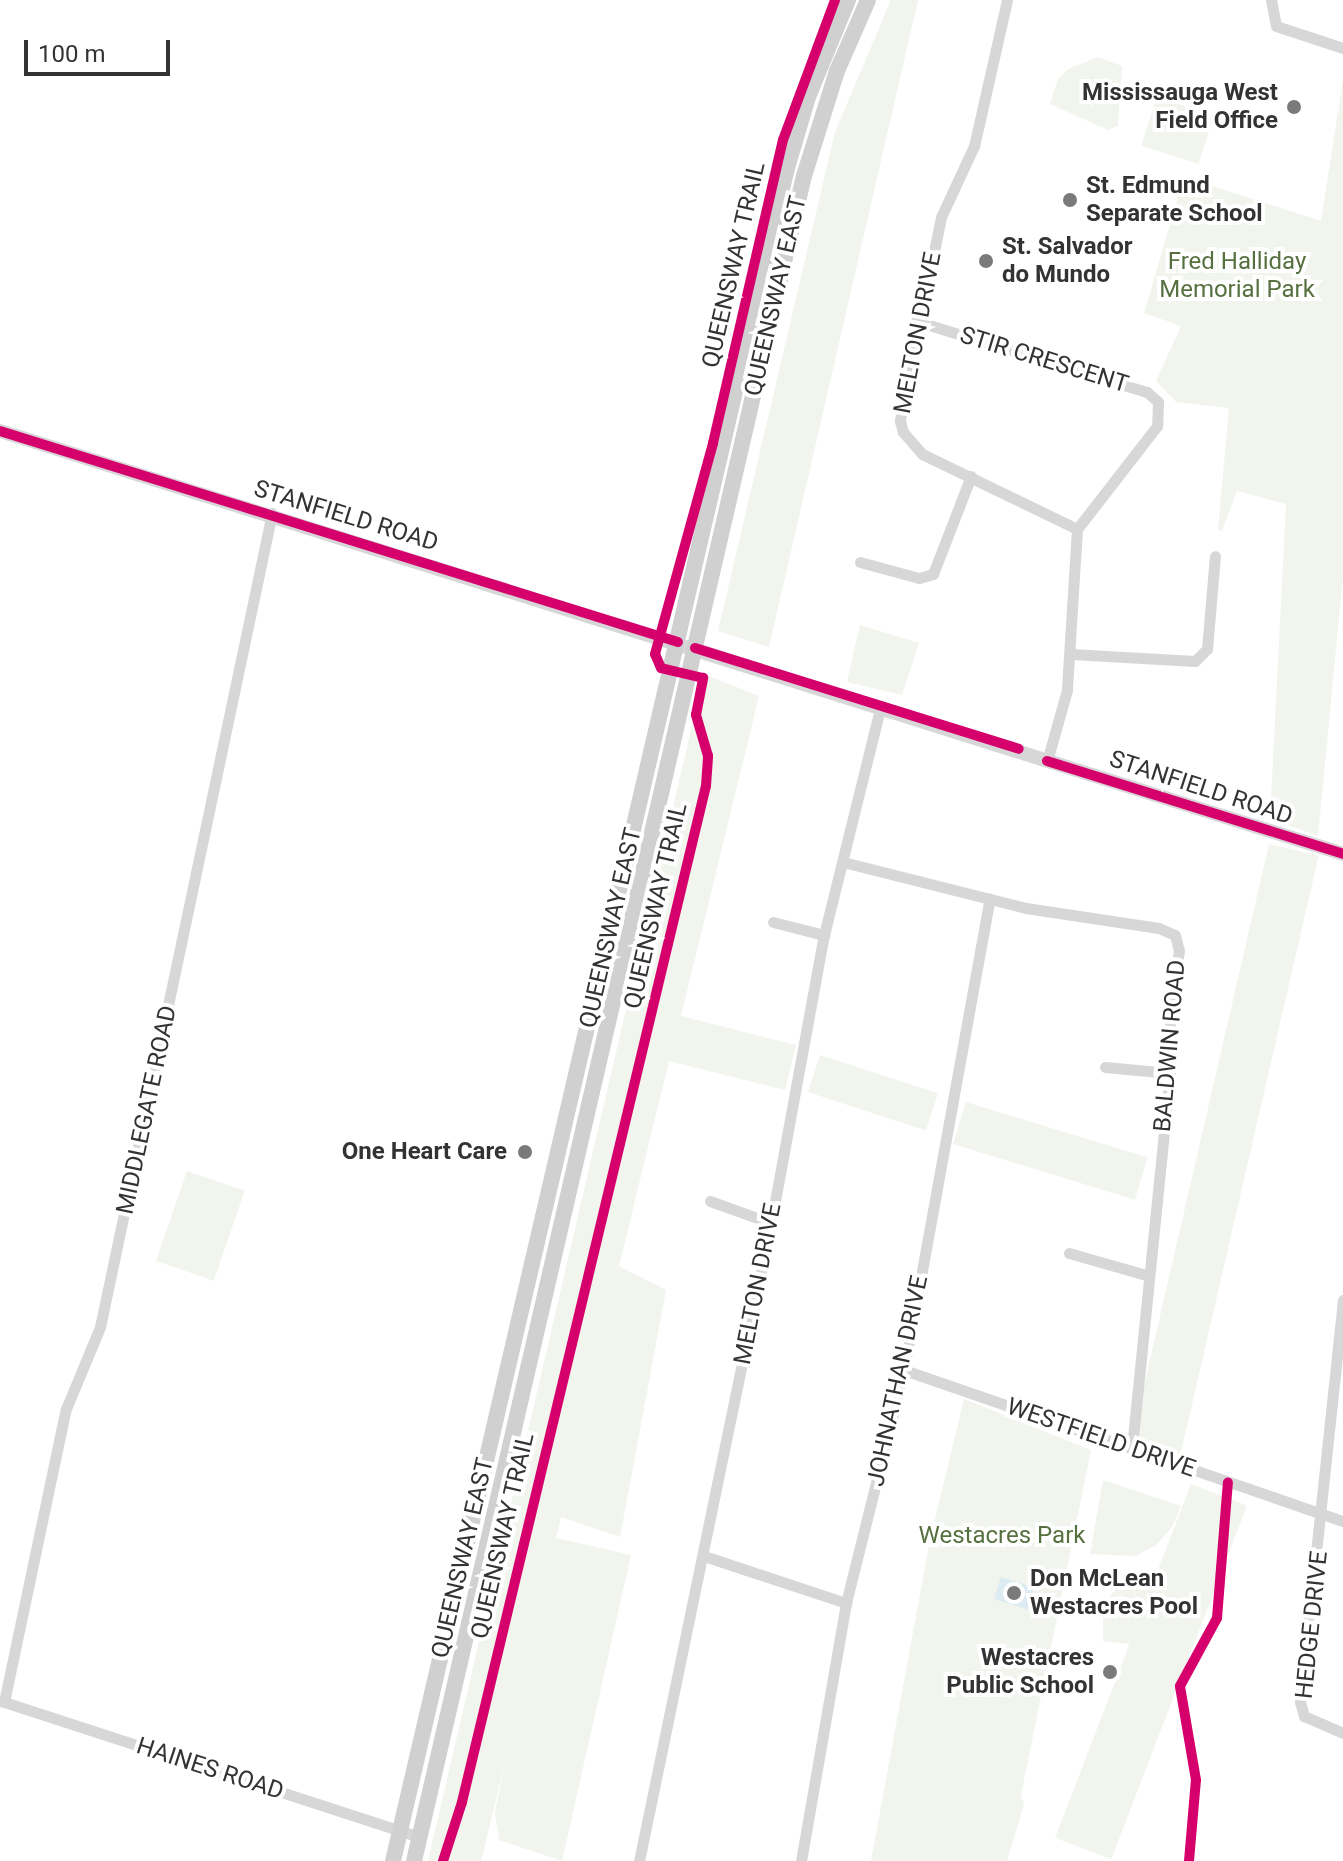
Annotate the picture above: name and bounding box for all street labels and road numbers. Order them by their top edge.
street label: QUEENSWAY TRAIL [696,159,772,371]
street label: QUEENSWAY EAST [739,193,813,399]
street label: MELTON DRIVE [888,250,948,416]
street label: STIR CRESCENT [956,321,1132,399]
street label: STANFIELD ROAD [250,474,442,558]
street label: STANFIELD ROAD [1106,745,1296,831]
street label: QUEENSWAY TRAIL [618,800,694,1012]
street label: QUEENSWAY EAST [574,825,648,1031]
street label: BALDWIN ROAD [1148,959,1192,1133]
street label: MIDDLEGATE ROAD [111,1003,183,1217]
street label: MELTON DRIVE [728,1201,788,1367]
street label: JOHNATHAN DRIVE [862,1273,934,1489]
street label: WESTFIELD DRIVE [1003,1392,1199,1484]
street label: QUEENSWAY TRAIL [465,1430,541,1642]
street label: QUEENSWAY EAST [426,1455,500,1661]
street label: HEDGE DRIVE [1290,1550,1334,1700]
street label: HAINES ROAD [133,1732,287,1806]

